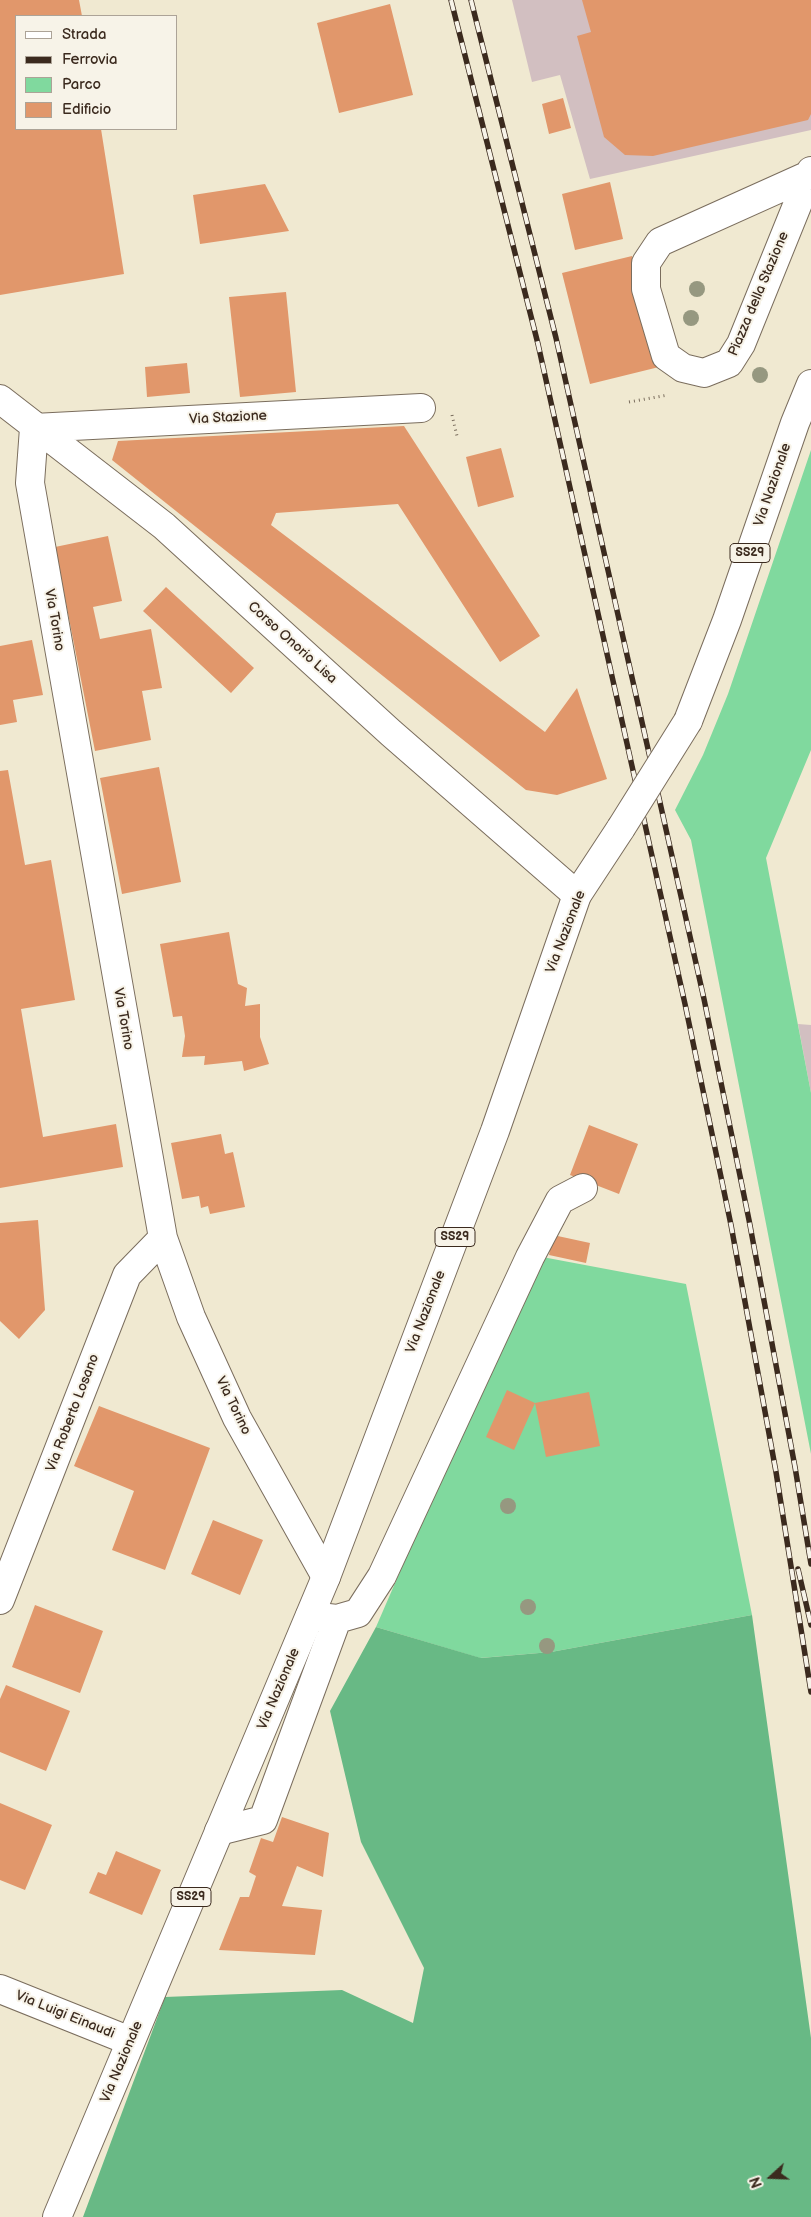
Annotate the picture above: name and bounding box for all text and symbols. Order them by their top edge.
legend [15,15,178,130]
text: Strada [62,25,106,44]
text: Ferrovia [62,50,118,69]
text: Parco [62,75,101,94]
text: Edificio [62,100,111,119]
street label: Piazza della Stazione [725,229,793,359]
street label: Via Stazione [189,408,267,428]
street label: Via Nazionale [751,441,795,529]
road number: SS29 [730,544,770,562]
street label: Via Torino [40,588,68,652]
street label: Corso Onorio Lisa [244,598,340,688]
street label: Via Nazionale [543,888,589,976]
street label: Via Torino [109,987,137,1051]
road number: SS29 [435,1228,475,1246]
street label: Via Nazionale [403,1268,449,1356]
street label: Via Roberto Losano [43,1352,103,1474]
street label: Via Torino [212,1374,254,1438]
street label: Via Nazionale [254,1646,304,1732]
road number: SS29 [171,1888,211,1906]
street label: Via Luigi Einaudi [13,1987,117,2043]
street label: Via Nazionale [97,2019,147,2105]
north arrow [746,2152,796,2202]
text: N [747,2174,766,2190]

